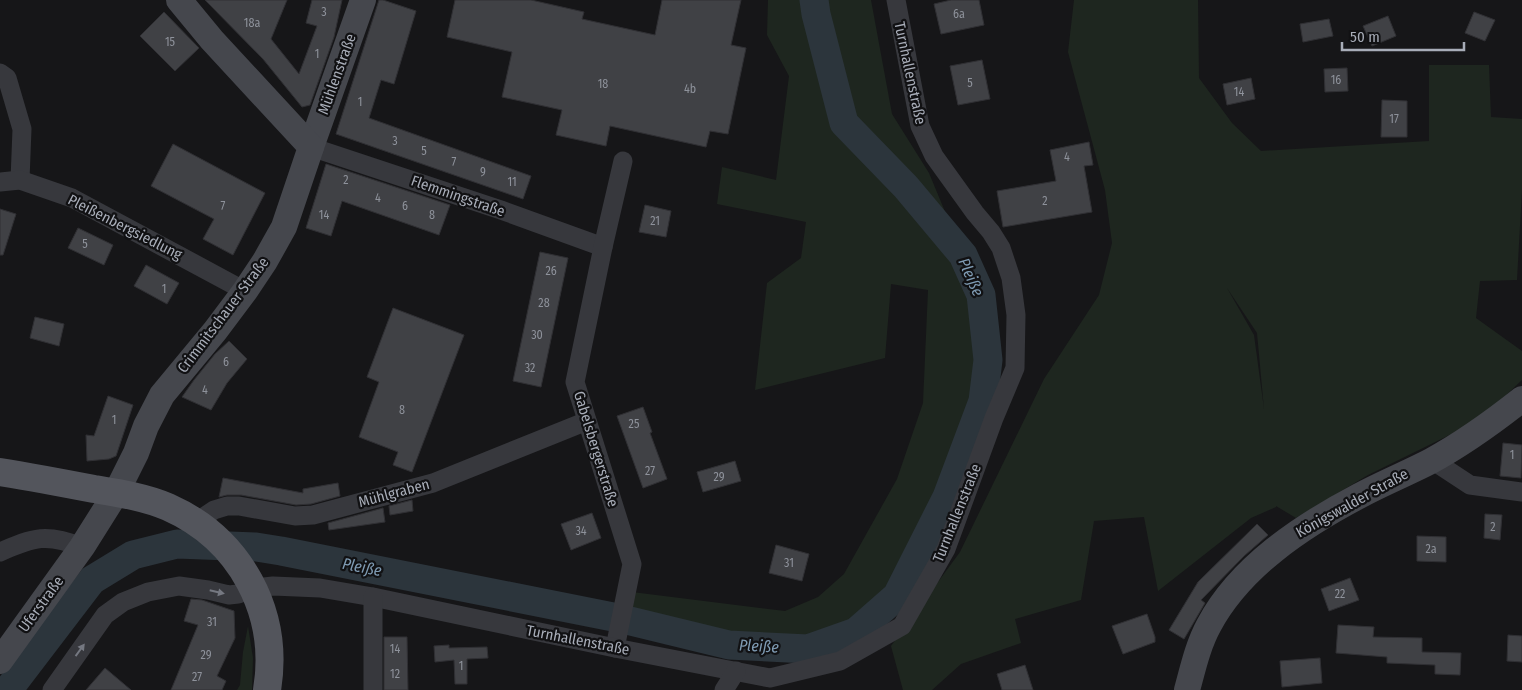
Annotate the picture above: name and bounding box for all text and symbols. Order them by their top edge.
house number: 3 [321,5,327,19]
house number: 6a [953,7,965,21]
house number: 18a [244,16,260,30]
street label: Turnhallenstraße [890,20,930,126]
scale bar [1342,20,1464,52]
text: 50 m [1350,28,1380,46]
street label: Mühlenstraße [314,31,360,117]
house number: 15 [165,35,176,49]
house number: 1 [315,47,319,61]
house number: 16 [1331,73,1341,87]
house number: 5 [967,76,973,90]
house number: 18 [598,77,608,91]
house number: 4b [684,82,696,96]
house number: 14 [1234,85,1244,99]
house number: 1 [358,95,362,109]
house number: 17 [1389,112,1399,126]
house number: 3 [392,134,398,148]
house number: 5 [421,144,427,158]
house number: 4 [1064,150,1070,164]
house number: 7 [452,155,457,169]
house number: 9 [480,165,486,179]
street label: Flemmingstraße [409,171,507,221]
house number: 2 [343,173,349,187]
house number: 11 [507,175,517,189]
street label: Pleißenbergsiedlung [65,190,185,264]
house number: 4 [375,191,381,205]
house number: 2 [1042,194,1048,208]
house number: 7 [221,199,226,213]
house number: 6 [402,199,408,213]
house number: 14 [319,208,329,222]
house number: 8 [429,208,435,222]
house number: 21 [650,214,660,228]
house number: 5 [82,237,88,251]
street label: Crimmitschauer Straße [174,254,272,376]
water label: Pleiße [954,255,988,299]
house number: 26 [545,264,557,278]
house number: 1 [162,282,166,296]
house number: 28 [538,296,550,310]
house number: 30 [531,328,543,342]
house number: 6 [223,355,229,369]
house number: 32 [525,361,535,375]
house number: 4 [202,383,208,397]
street label: Gabelsbergerstraße [570,389,622,509]
house number: 8 [399,403,405,417]
house number: 1 [112,413,116,427]
house number: 25 [629,417,640,431]
house number: 1 [1510,448,1514,462]
street label: Turnhallenstraße [929,461,985,565]
house number: 27 [645,464,655,478]
street label: Königswalder Straße [1293,465,1411,541]
house number: 29 [713,470,725,484]
street label: Mühlgraben [356,475,432,511]
house number: 2 [1490,520,1496,534]
house number: 34 [575,524,587,538]
house number: 2a [1425,542,1437,556]
water label: Pleiße [341,554,384,580]
house number: 31 [784,556,794,570]
street label: Uferstraße [15,573,67,635]
house number: 22 [1335,587,1345,601]
one-way arrow [210,588,225,596]
house number: 31 [207,615,217,629]
street label: Turnhallenstraße [525,621,631,659]
water label: Pleiße [739,635,780,657]
house number: 14 [390,642,400,656]
one-way arrow [75,643,85,657]
house number: 29 [200,648,212,662]
house number: 1 [459,659,463,673]
house number: 12 [390,667,400,681]
house number: 27 [192,670,202,684]

